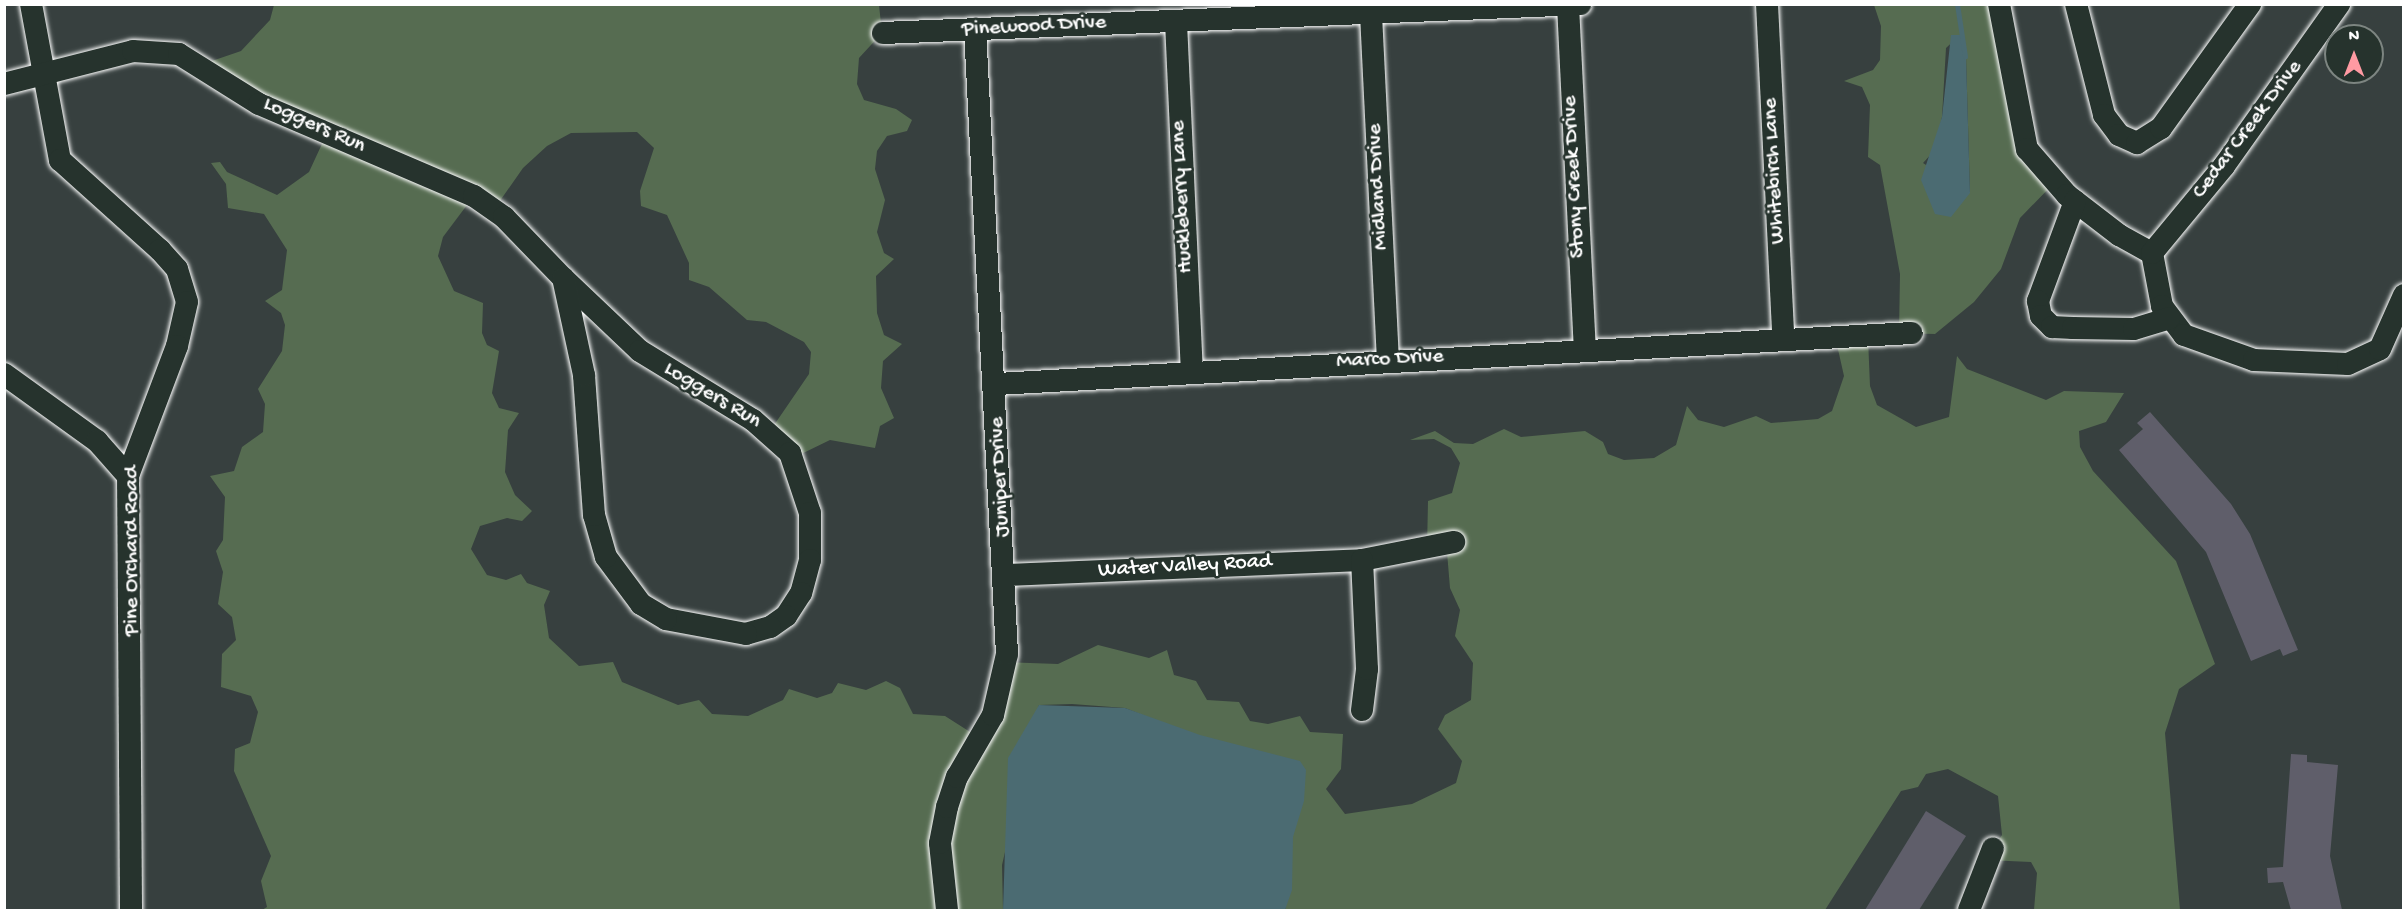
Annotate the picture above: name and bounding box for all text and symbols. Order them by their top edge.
street label: Pinewood Drive [961,10,1107,44]
north arrow [2324,24,2384,84]
text: N [2349,28,2359,47]
street label: Cedar Creek Drive [2187,55,2309,205]
street label: Loggers Run [259,92,369,160]
street label: Stony Creek Drive [1558,95,1592,259]
street label: Whitebirch Lane [1758,97,1792,245]
street label: Huckleberry Lane [1166,120,1200,274]
street label: Midland Drive [1363,123,1395,251]
street label: Marco Drive [1336,344,1444,376]
street label: Loggers Run [658,357,766,435]
street label: Juniper Drive [985,416,1017,538]
street label: Pine Orchard Road [120,466,146,636]
street label: Water Valley Road [1098,549,1272,585]

